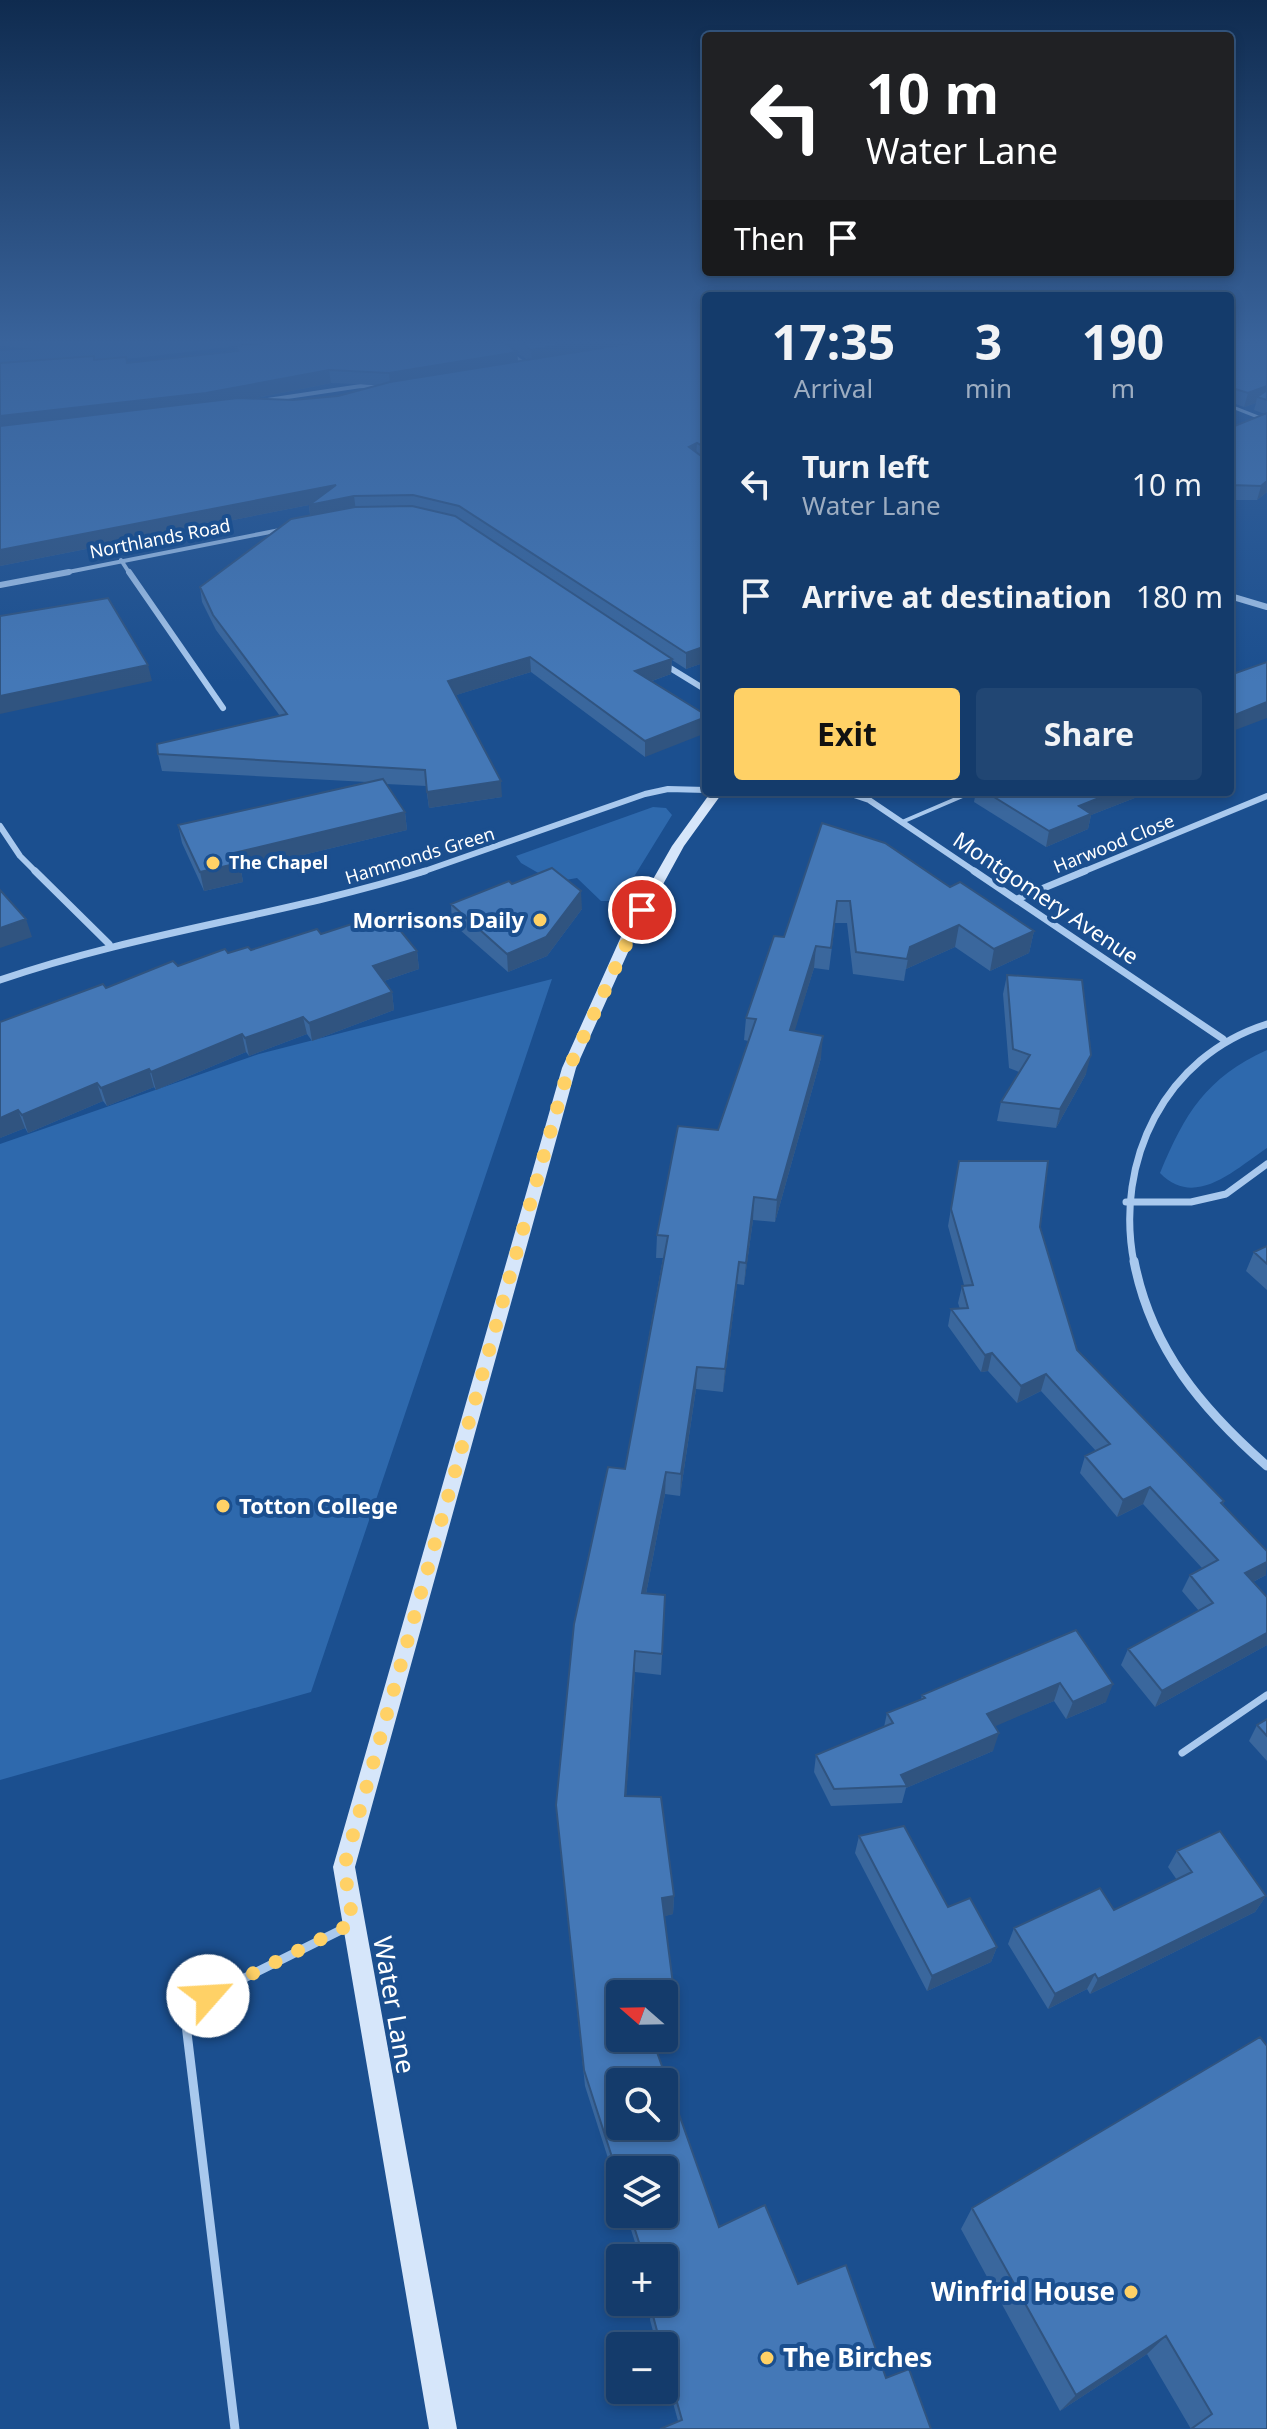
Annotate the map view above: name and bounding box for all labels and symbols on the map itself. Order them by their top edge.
street label: Northlands Road [87,513,232,563]
street label: Harwood Close [1050,808,1178,878]
street label: Hammonds Green [342,821,497,889]
street label: Montgomery Avenue [948,824,1145,971]
place label: The Chapel [229,850,328,874]
marker: The Chapel [204,854,222,872]
pin [608,876,676,944]
place label: Morrisons Daily [352,904,524,934]
marker: Morrisons Daily [531,911,549,929]
place label: Totton College [239,1490,398,1520]
marker: Totton College [214,1497,232,1515]
street label: Water Lane [365,1933,425,2076]
position arrow [166,1954,250,2038]
north arrow [606,1980,678,2052]
place label: Winfrid House [931,2273,1115,2309]
marker: Winfrid House [1122,2283,1140,2301]
place label: The Birches [783,2339,932,2375]
marker: The Birches [758,2349,776,2367]

